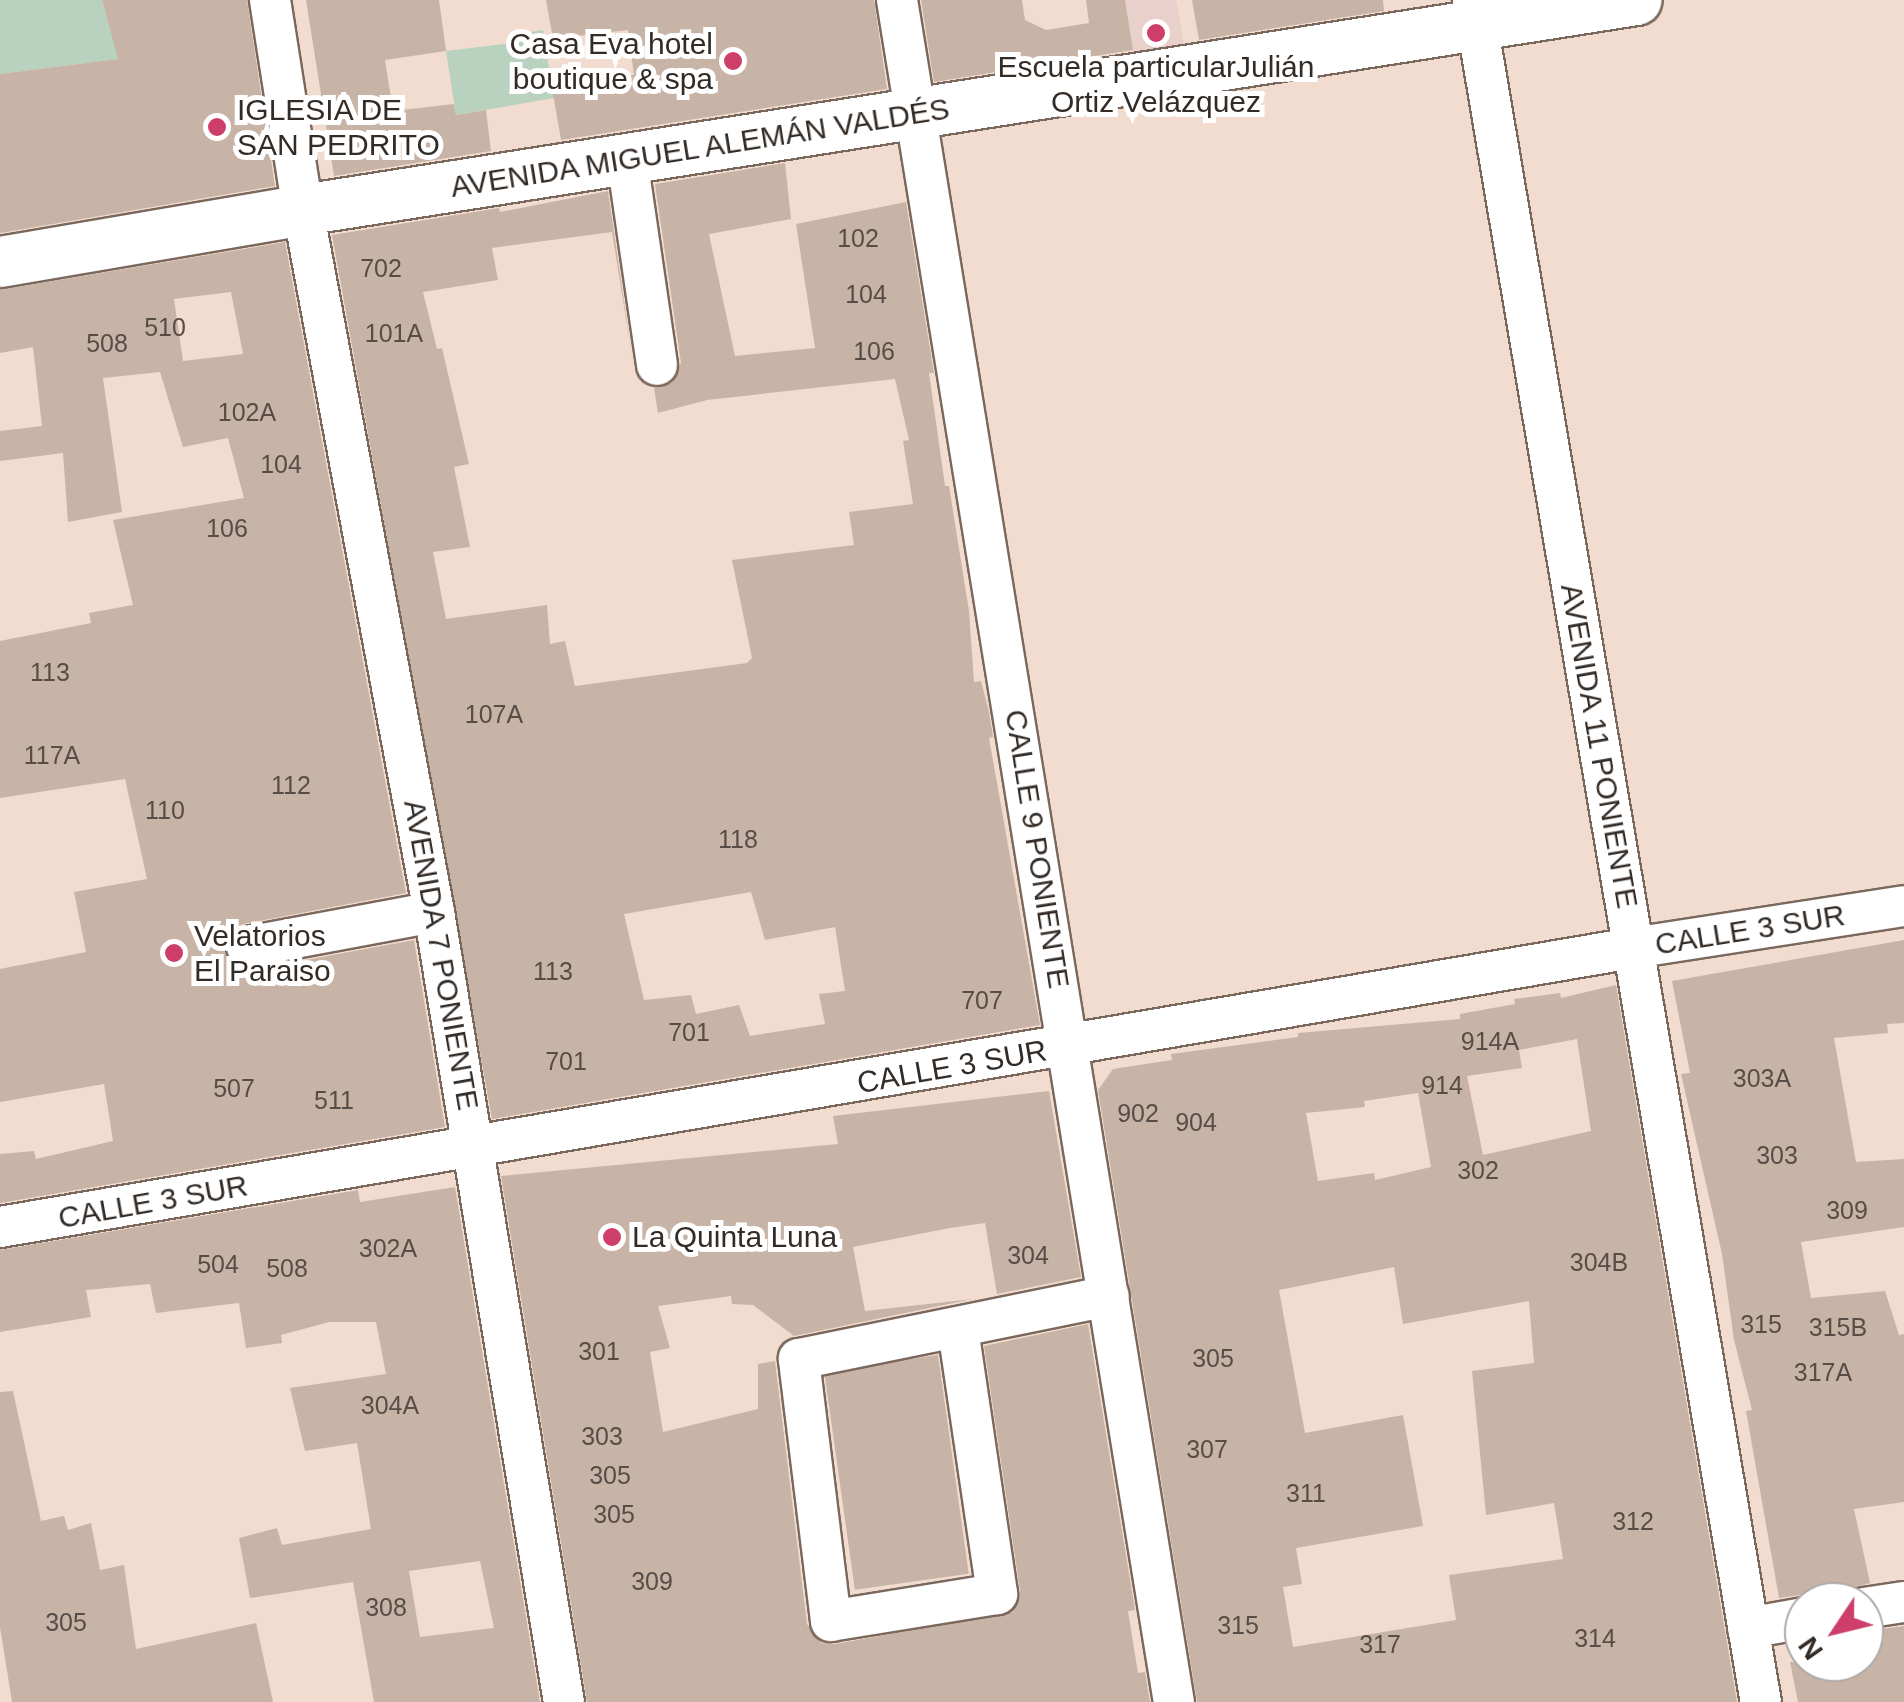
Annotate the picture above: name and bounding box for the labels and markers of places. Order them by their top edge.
marker: Escuela particularJulián Ortiz Velázquez [1145,22,1167,44]
place label: Casa Eva hotel boutique & spa [510,26,713,96]
place label: Escuela particularJulián Ortiz Velázquez [998,49,1314,120]
marker: Casa Eva hotel boutique & spa [722,50,744,72]
place label: IGLESIA DE SAN PEDRITO [237,92,440,162]
marker: IGLESIA DE SAN PEDRITO [206,116,228,138]
place label: Velatorios El Paraiso [194,918,331,988]
marker: Velatorios El Paraiso [163,942,185,964]
place label: La Quinta Luna [632,1219,837,1255]
marker: La Quinta Luna [601,1226,623,1248]

